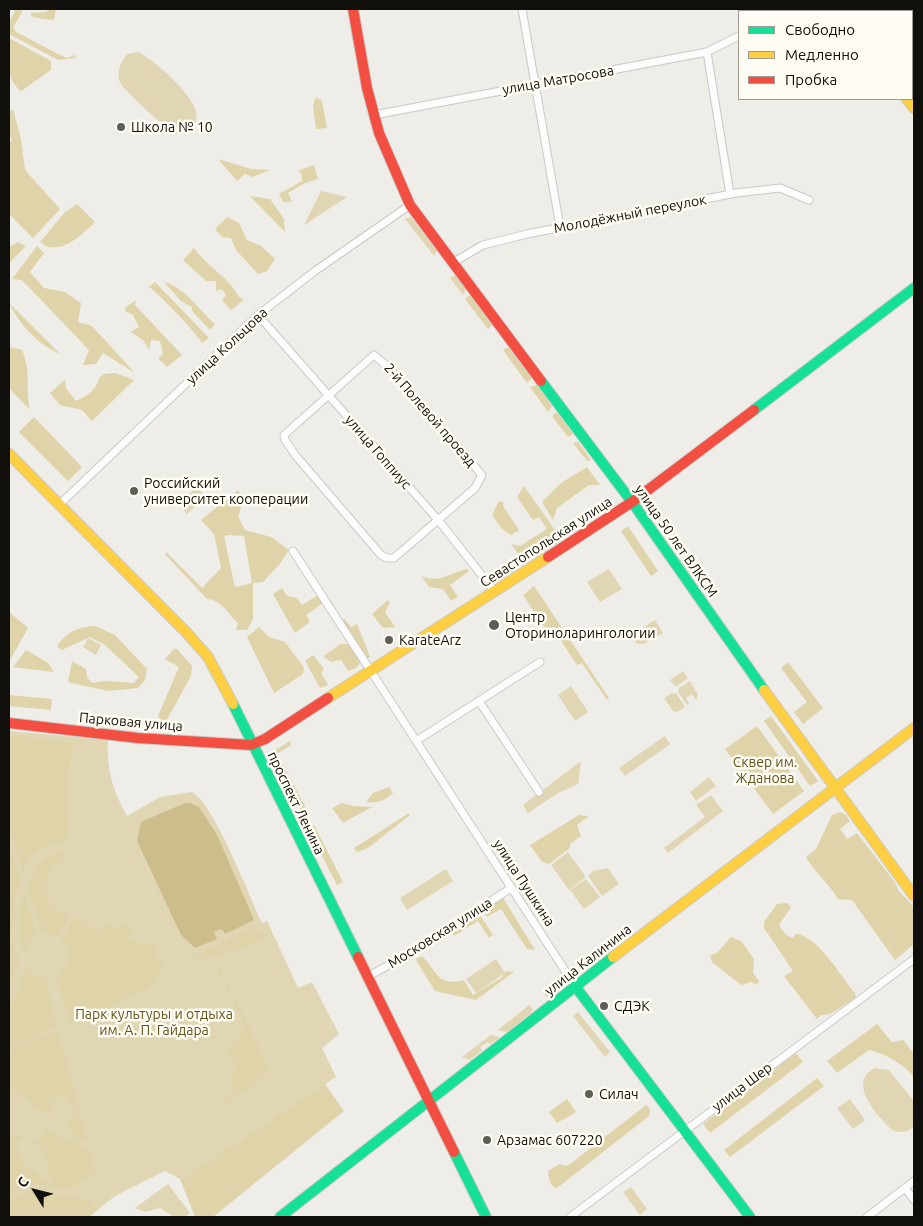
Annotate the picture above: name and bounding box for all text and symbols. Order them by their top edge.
legend [738,10,913,100]
text: Свободно [785,21,855,38]
text: Медленно [785,46,859,63]
street label: улица Матросова [501,62,615,98]
text: Пробка [785,71,837,88]
place label: Школа № 10 [131,119,213,135]
marker: Школа № 10 [115,121,127,133]
street label: Молодёжный переулок [552,191,708,237]
street label: улица Кольцова [183,304,271,388]
street label: 2-й Полевой проезд [380,360,480,470]
street label: улица Гоппиус [341,411,415,493]
place label: Российский университет кооперации [144,475,308,508]
street label: улица 50 лет ВЛКСМ [631,482,721,600]
marker: Российский университет кооперации [128,485,140,497]
street label: Севастопольская улица [477,493,615,591]
place label: Центр Оториноларингологии [505,609,656,642]
marker: Центр Оториноларингологии [487,618,501,632]
place label: KarateArz [399,632,461,648]
marker: KarateArz [383,634,395,646]
street label: Парковая улица [78,709,184,735]
street label: проспект Ленина [264,749,328,857]
park label: Сквер им. Жданова [733,754,797,786]
street label: улица Пушкина [490,836,558,930]
street label: Московская улица [385,894,495,972]
street label: улица Калинина [541,921,635,999]
place label: СДЭК [614,998,650,1014]
marker: СДЭК [598,1000,610,1012]
park label: Парк культуры и отдыха им. А. П. Гайдара [75,1006,233,1038]
street label: улица Шер [709,1059,775,1115]
place label: Силач [599,1086,639,1102]
marker: Силач [583,1088,595,1100]
place label: Арзамас 607220 [497,1132,603,1148]
marker: Арзамас 607220 [481,1134,493,1146]
north arrow [10,1166,60,1216]
text: С [14,1174,32,1191]

